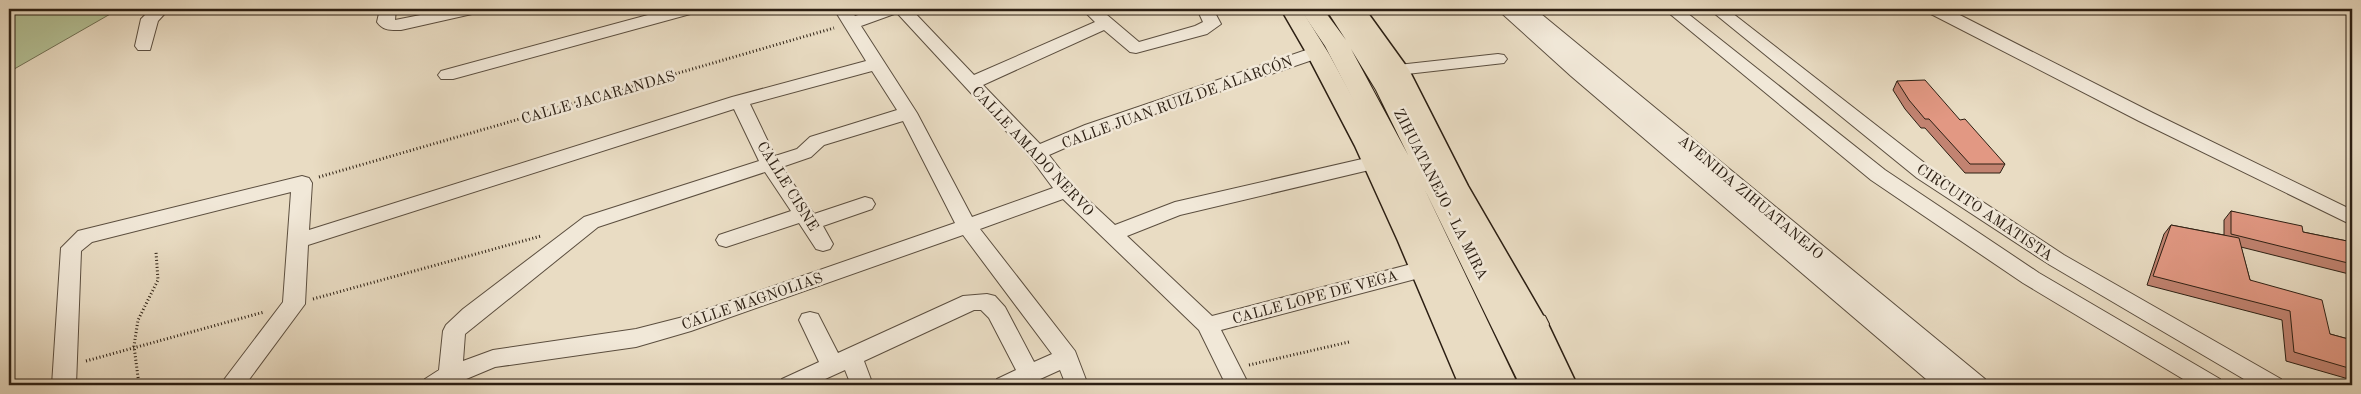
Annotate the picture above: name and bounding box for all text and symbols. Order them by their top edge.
street label: CALLE JUAN RUIZ DE ALARCÓN [1059,51,1296,152]
street label: CALLE JACARANDAS [520,69,677,128]
street label: CALLE AMADO NERVO [968,84,1096,220]
street label: ZIHUATANEJO - LA MIRA [1390,107,1490,283]
street label: AVENIDA ZIHUATANEJO [1675,133,1825,263]
street label: CALLE CISNE [753,139,820,234]
street label: CIRCUITO AMATISTA [1913,162,2055,265]
street label: CALLE LOPE DE VEGA [1231,269,1400,328]
street label: CALLE MAGNOLIAS [680,271,825,334]

